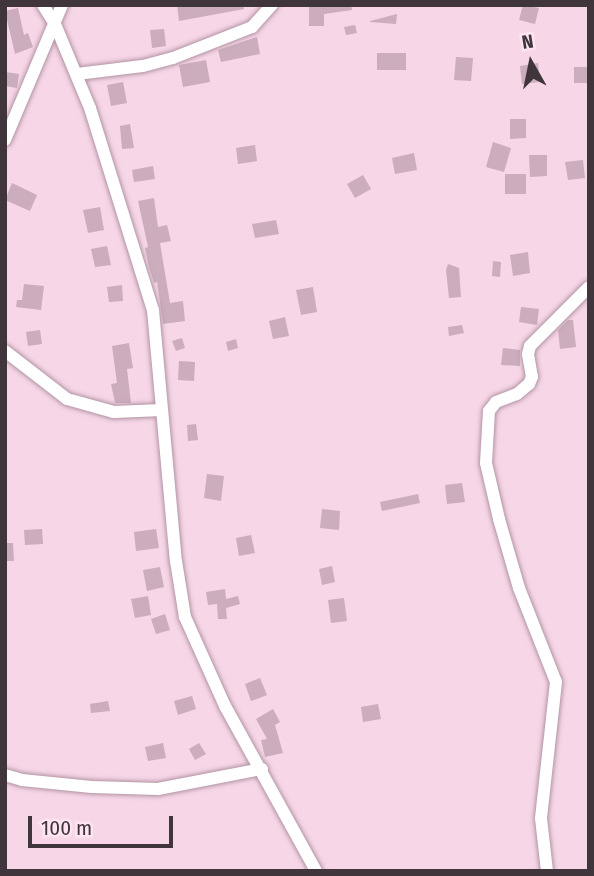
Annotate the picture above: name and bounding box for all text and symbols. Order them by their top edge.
north arrow [496,28,566,98]
text: N [520,30,535,54]
scale bar [32,802,177,846]
text: 100 m [41,815,92,841]

